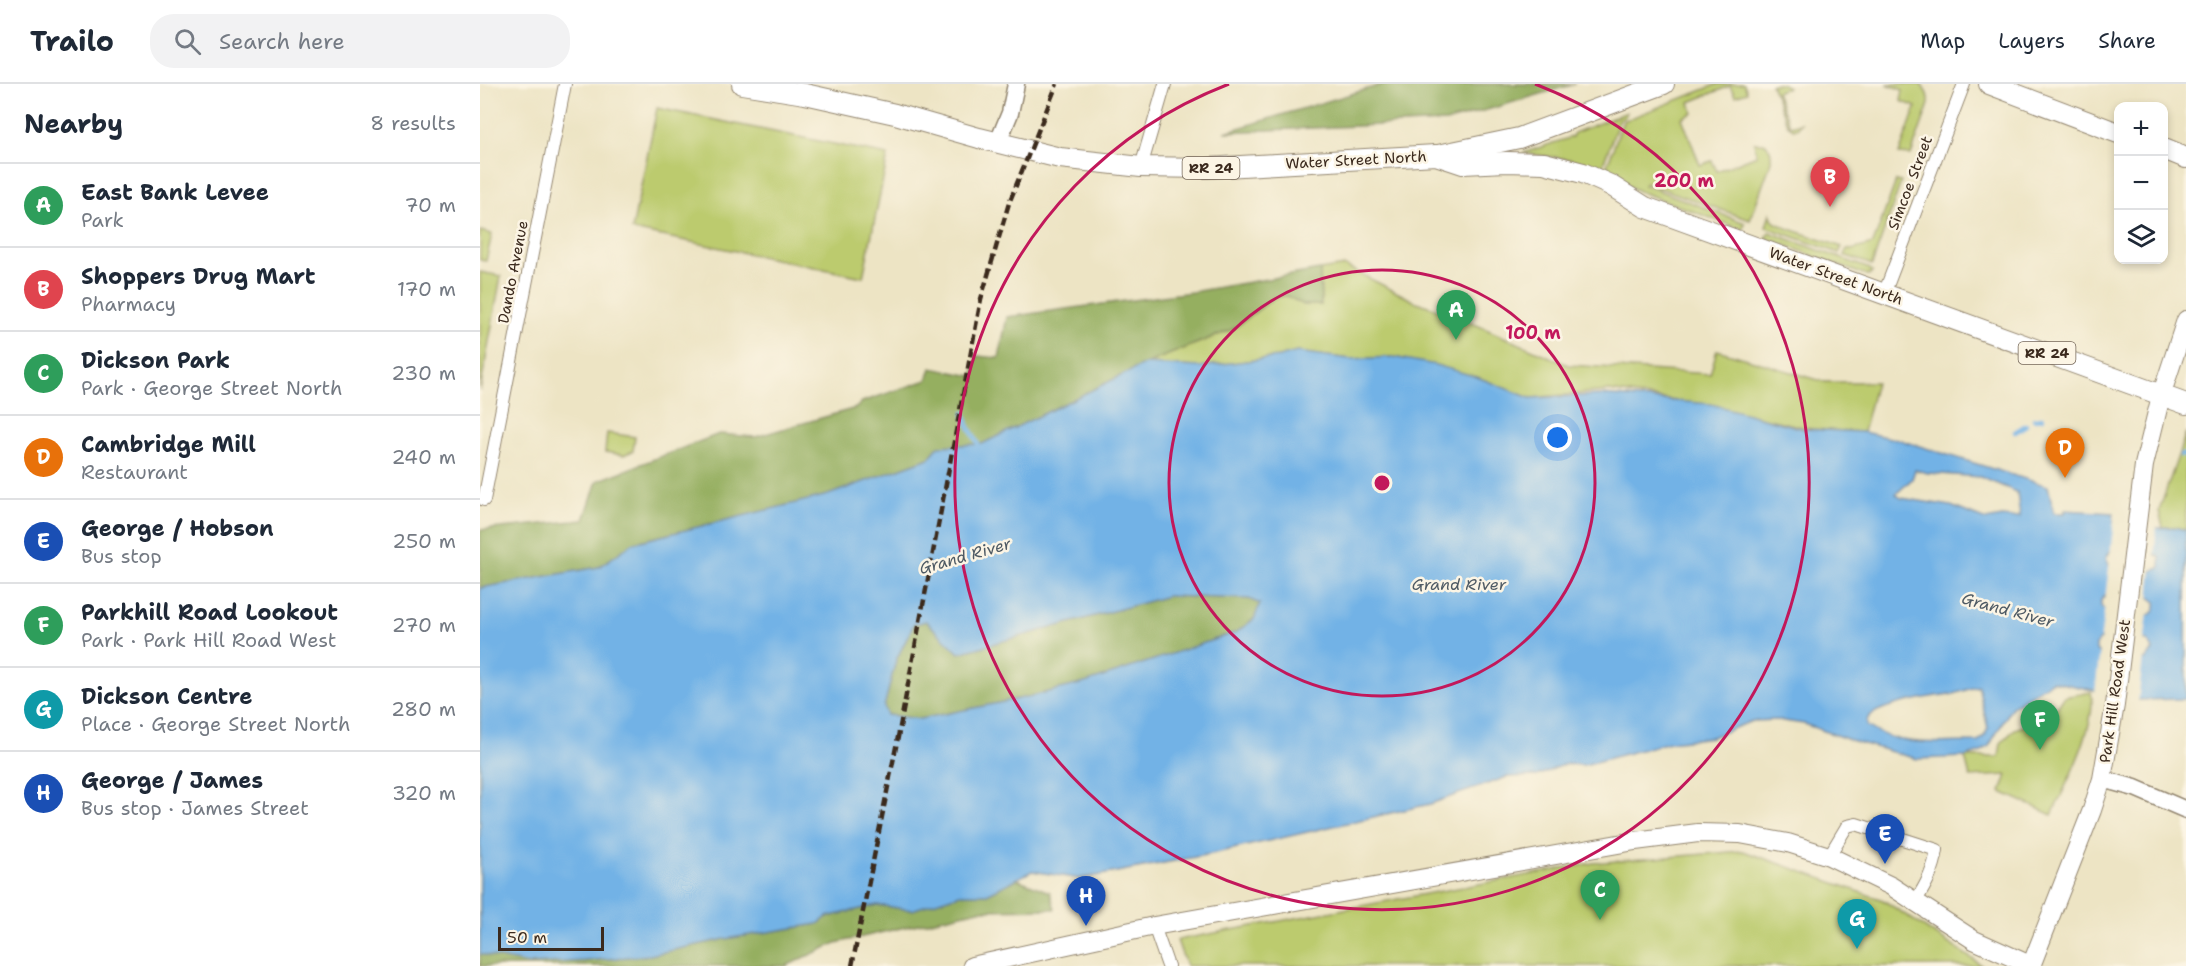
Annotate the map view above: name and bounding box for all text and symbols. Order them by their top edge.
search box [150,14,570,68]
text: Trailo [30,22,114,60]
icon: search [171,25,204,58]
text: Search here [219,27,345,56]
text: Map [1920,27,1965,55]
text: Layers [1998,27,2065,55]
text: Share [2098,27,2156,55]
map controls [2114,102,2168,264]
button: + [2114,102,2168,156]
text: Nearby [24,106,123,141]
text: 8 results [370,110,456,136]
street label: Simcoe Street [1883,133,1937,233]
street label: Water Street North [1285,146,1427,174]
button: − [2114,156,2168,210]
road number: RR 24 [1182,157,1240,179]
pin: B [1810,158,1850,207]
text: 200 m [1654,169,1715,193]
text: East Bank Levee [81,178,269,207]
text: A [36,192,51,218]
text: 70 m [404,192,456,218]
text: Park [81,207,124,233]
button: layers [2114,210,2168,264]
street label: Dando Avenue [493,219,533,325]
street label: Water Street North [1766,242,1906,310]
text: Shoppers Drug Mart [81,262,316,291]
text: B [37,276,50,302]
text: 170 m [397,276,456,302]
pin: A [1436,290,1476,340]
text: Pharmacy [81,291,176,317]
text: 100 m [1505,321,1561,345]
road number: RR 24 [2018,342,2076,364]
text: Dickson Park [81,346,230,375]
text: C [37,360,50,386]
text: 230 m [391,360,456,386]
text: Park · George Street North [81,375,342,401]
your location [1543,423,1572,452]
pin: D [2046,428,2084,478]
text: Cambridge Mill [81,430,256,459]
text: D [36,444,51,470]
text: 240 m [391,444,456,470]
text: Restaurant [81,459,188,485]
centre of rings [1372,473,1392,493]
text: George / Hobson [81,514,274,543]
text: E [37,528,50,554]
text: 250 m [392,528,456,554]
water label: Grand River [917,533,1014,579]
text: Bus stop [81,543,162,569]
water label: Grand River [1412,574,1507,595]
water label: Grand River [1960,588,2057,633]
text: Parkhill Road Lookout [81,598,338,627]
text: F [38,612,49,638]
text: 270 m [392,612,456,638]
street label: Park Hill Road West [2095,618,2135,764]
text: Park · Park Hill Road West [81,627,336,653]
text: Dickson Centre [81,682,253,711]
text: G [35,696,52,722]
text: 280 m [391,696,456,722]
pin: F [2020,700,2060,750]
text: Place · George Street North [81,711,351,737]
text: George / James [81,766,263,795]
text: H [36,780,51,806]
text: 320 m [392,780,456,806]
text: Bus stop · James Street [81,795,309,821]
pin: E [1866,814,1904,864]
pin: C [1580,870,1620,920]
pin: H [1066,876,1106,926]
pin: G [1838,900,1876,949]
scale bar [498,924,604,952]
text: 50 m [507,927,547,948]

